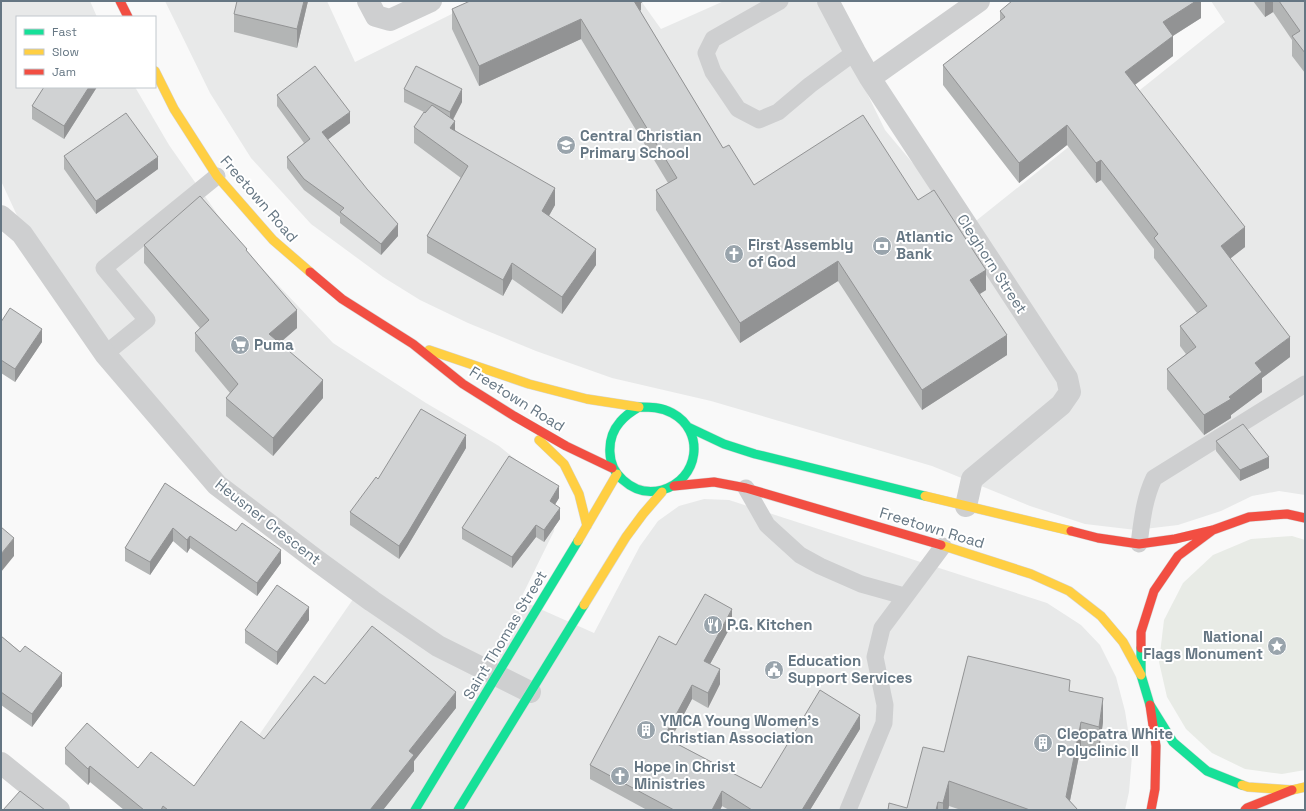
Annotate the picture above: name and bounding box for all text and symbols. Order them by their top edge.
legend [16,16,156,88]
text: Fast [52,24,77,40]
text: Slow [52,44,79,60]
text: Jam [52,64,76,80]
place label: Central Christian Primary School [580,126,702,162]
school or university icon: Central Christian Primary School [555,134,577,156]
street label: Freetown Road [217,151,302,246]
street label: Cleghorn Street [953,210,1032,317]
place label: Atlantic Bank [896,227,953,263]
place label: First Assembly of God [748,235,853,271]
bank icon: Atlantic Bank [871,235,893,257]
church icon: First Assembly of God [723,243,745,265]
supermarket icon: Puma [229,334,251,356]
place label: Puma [254,335,294,354]
street label: Freetown Road [466,362,568,435]
street label: Heusner Crescent [212,474,325,569]
street label: Freetown Road [877,503,987,552]
street label: Saint Thomas Street [459,567,551,703]
restaurant icon: P.G. Kitchen [702,614,724,636]
place label: P.G. Kitchen [727,615,812,634]
place label: National Flags Monument [1143,627,1263,663]
place icon: National Flags Monument [1266,635,1288,657]
place label: Education Support Services [788,651,913,687]
public building icon: Education Support Services [763,659,785,681]
place label: YMCA Young Women's Christian Association [660,711,819,747]
building icon: YMCA Young Women's Christian Association [635,719,657,741]
place label: Cleopatra White Polyclinic II [1057,724,1173,760]
building icon: Cleopatra White Polyclinic II [1032,732,1054,754]
place label: Hope in Christ Ministries [634,757,736,793]
church icon: Hope in Christ Ministries [609,765,631,787]

